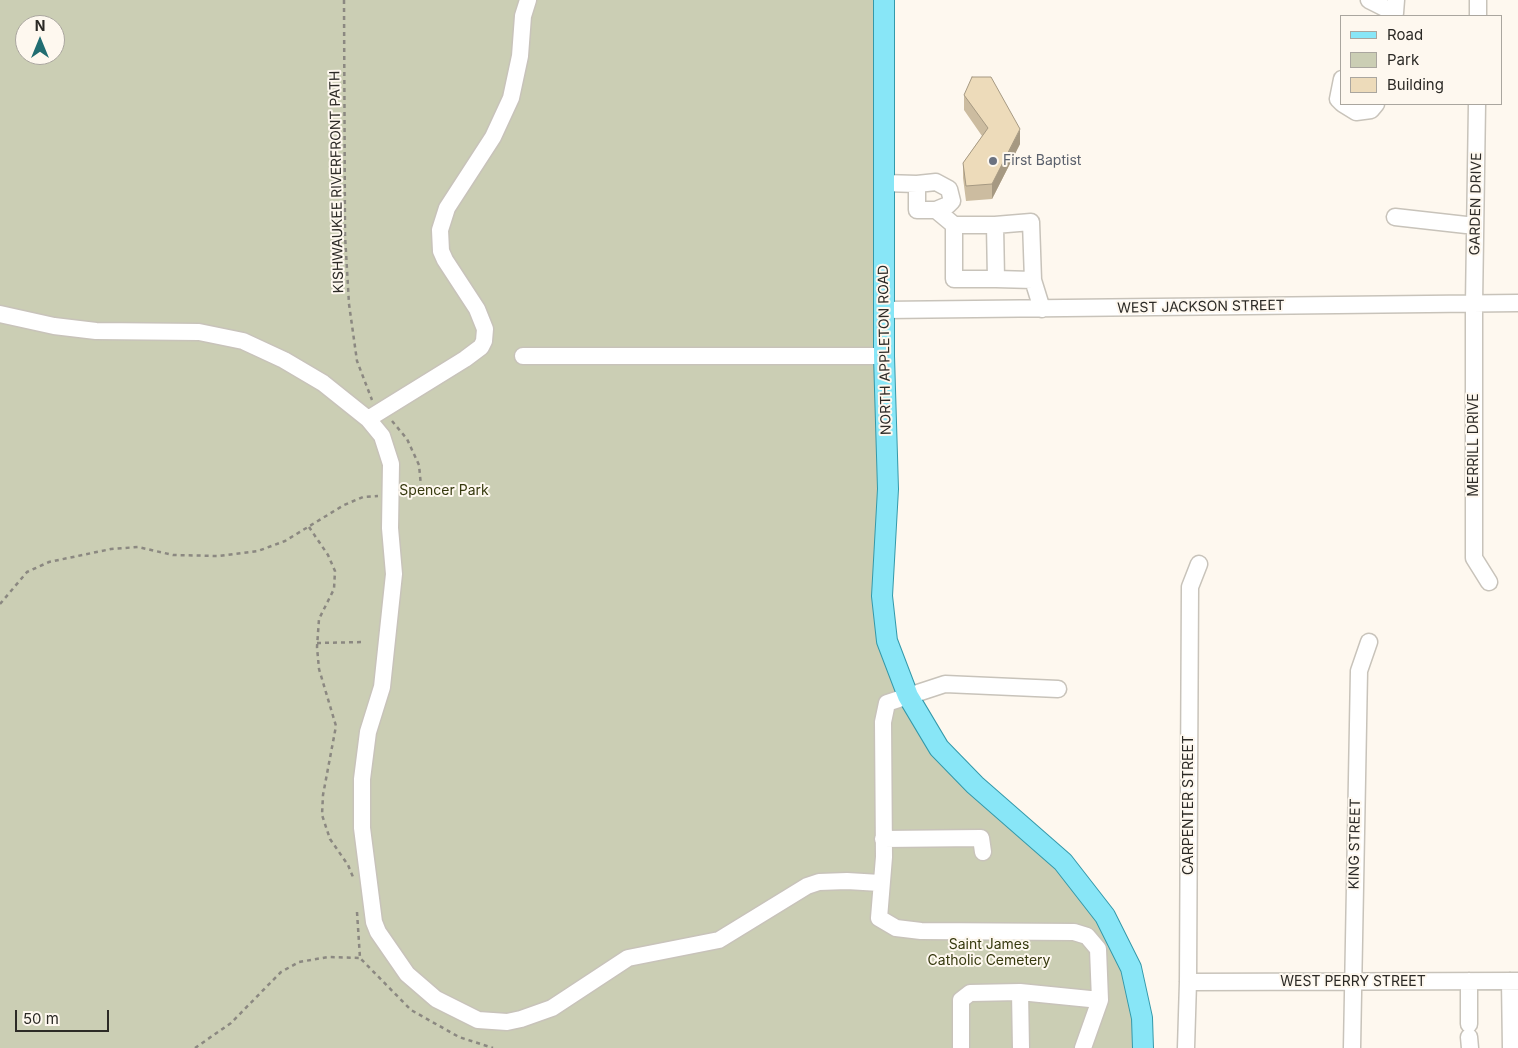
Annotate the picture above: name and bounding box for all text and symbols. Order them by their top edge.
north arrow [15,15,65,65]
legend [1340,15,1503,105]
text: N [35,17,45,34]
text: Road [1387,25,1423,44]
text: Park [1387,50,1419,69]
street label: KISHWAUKEE RIVERFRONT PATH [327,71,347,293]
text: Building [1387,75,1444,94]
street label: GARDEN DRIVE [1467,152,1485,256]
place label: First Baptist [1003,153,1081,169]
marker: First Baptist [987,155,999,167]
street label: NORTH APPLETON ROAD [875,265,895,435]
street label: WEST JACKSON STREET [1117,297,1285,317]
street label: MERRILL DRIVE [1466,393,1482,497]
park label: Spencer Park [399,483,489,499]
street label: CARPENTER STREET [1181,735,1197,875]
street label: KING STREET [1346,798,1364,890]
park label: Saint James Catholic Cemetery [928,937,1050,970]
street label: WEST PERRY STREET [1280,974,1426,990]
scale bar [18,1000,111,1032]
text: 50 m [23,1009,59,1028]

